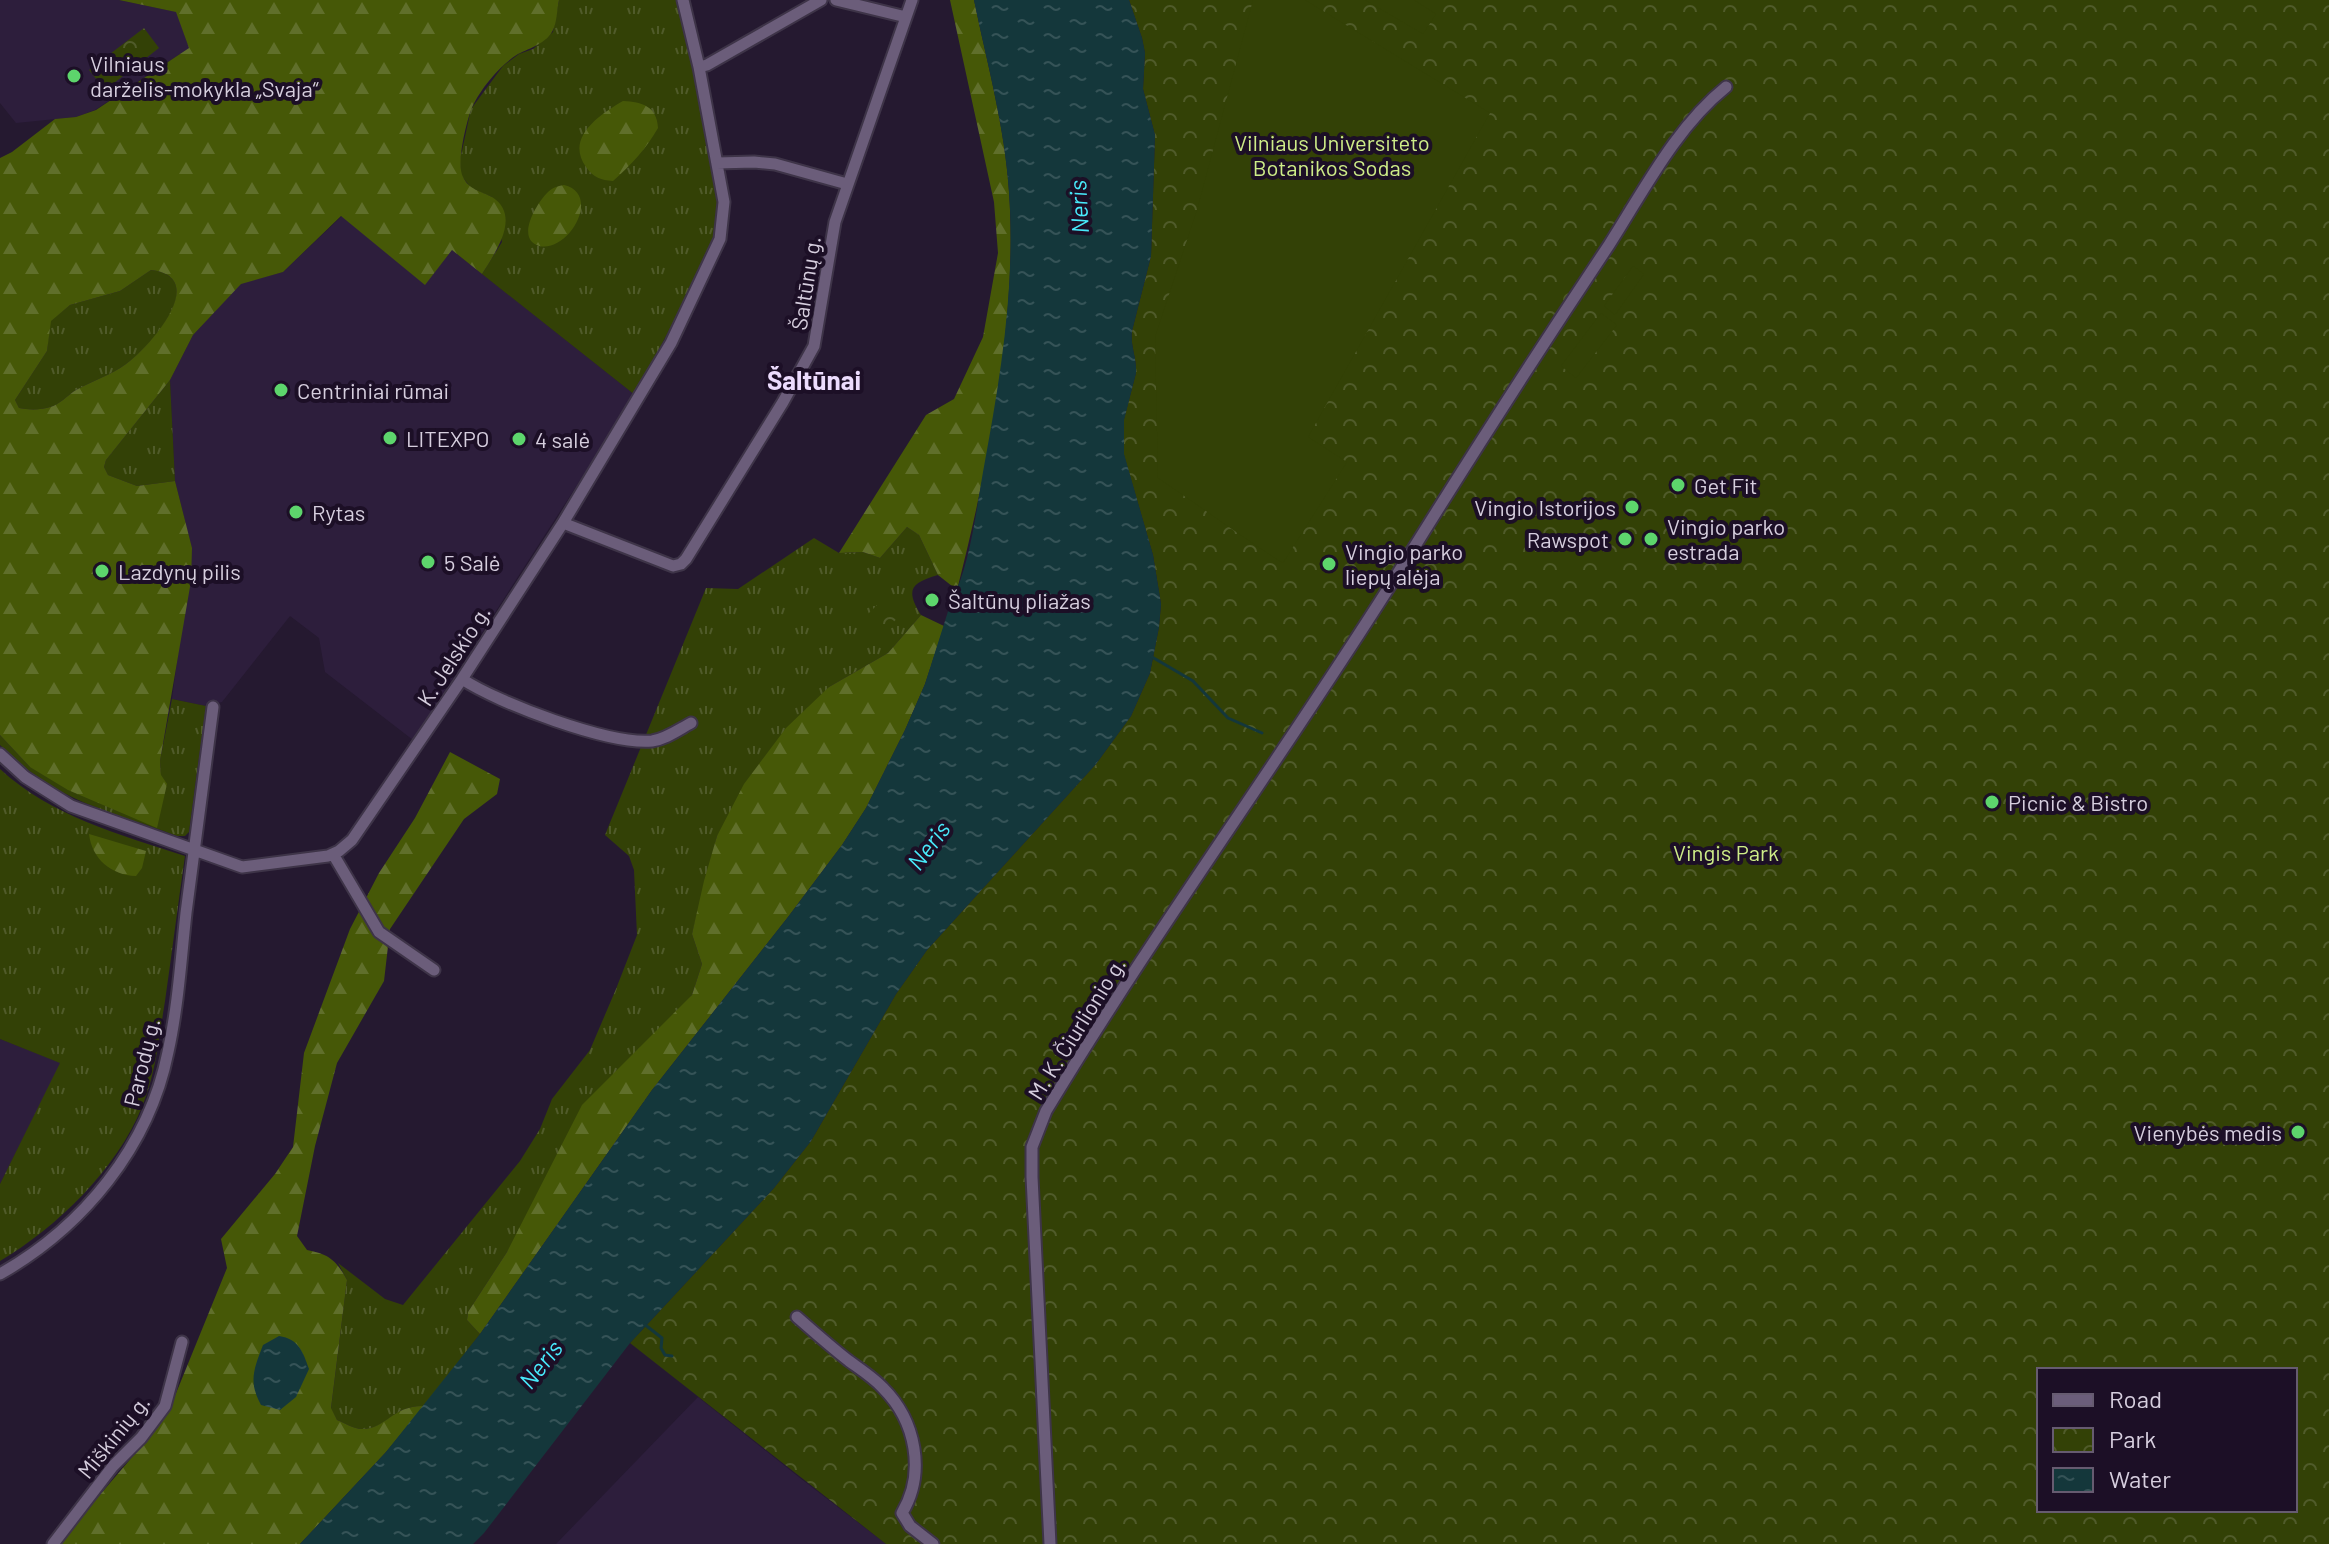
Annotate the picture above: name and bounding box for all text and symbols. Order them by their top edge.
place label: Vilniaus darželis-mokykla „Svaja“ [90,50,319,101]
marker: Vilniaus darželis-mokykla „Svaja“ [65,67,83,85]
park label: Vilniaus Universiteto Botanikos Sodas [1234,129,1430,180]
water label: Neris [1062,179,1094,235]
street label: Šaltūnų g. [785,234,825,332]
district label: Šaltūnai [767,364,861,395]
place label: Centriniai rūmai [297,377,449,403]
marker: Centriniai rūmai [272,381,290,399]
place label: LITEXPO [406,425,490,451]
place label: 4 salė [535,426,590,452]
marker: LITEXPO [381,429,399,447]
marker: 4 salė [510,430,528,448]
place label: Get Fit [1694,472,1758,498]
marker: Get Fit [1669,476,1687,494]
place label: Vingio Istorijos [1474,494,1616,520]
marker: Vingio Istorijos [1623,498,1641,516]
place label: Rytas [312,499,365,525]
marker: Rytas [287,503,305,521]
place label: Vingio parko estrada [1667,513,1785,564]
place label: Rawspot [1527,526,1609,552]
marker: Rawspot [1616,530,1634,548]
marker: Vingio parko estrada [1642,530,1660,548]
place label: Vingio parko liepų alėja [1345,538,1463,589]
place label: 5 Salė [444,549,501,575]
marker: 5 Salė [419,553,437,571]
marker: Vingio parko liepų alėja [1320,555,1338,573]
place label: Lazdynų pilis [118,558,241,584]
marker: Lazdynų pilis [93,562,111,580]
place label: Šaltūnų pliažas [948,587,1091,613]
marker: Šaltūnų pliažas [923,591,941,609]
street label: K. Jelskio g. [411,600,495,710]
place label: Picnic & Bistro [2008,789,2148,815]
marker: Picnic & Bistro [1983,793,2001,811]
water label: Neris [900,815,956,875]
park label: Vingis Park [1673,839,1779,865]
street label: M. K. Čiurlionio g. [1022,952,1130,1104]
street label: Parodų g. [117,1015,165,1109]
place label: Vienybės medis [2134,1119,2282,1145]
marker: Vienybės medis [2289,1123,2307,1141]
water label: Neris [512,1334,568,1394]
legend [2037,1368,2297,1512]
text: Road [2109,1384,2162,1413]
street label: Miškinių g. [71,1389,155,1483]
text: Park [2109,1424,2156,1453]
text: Water [2109,1464,2171,1493]

